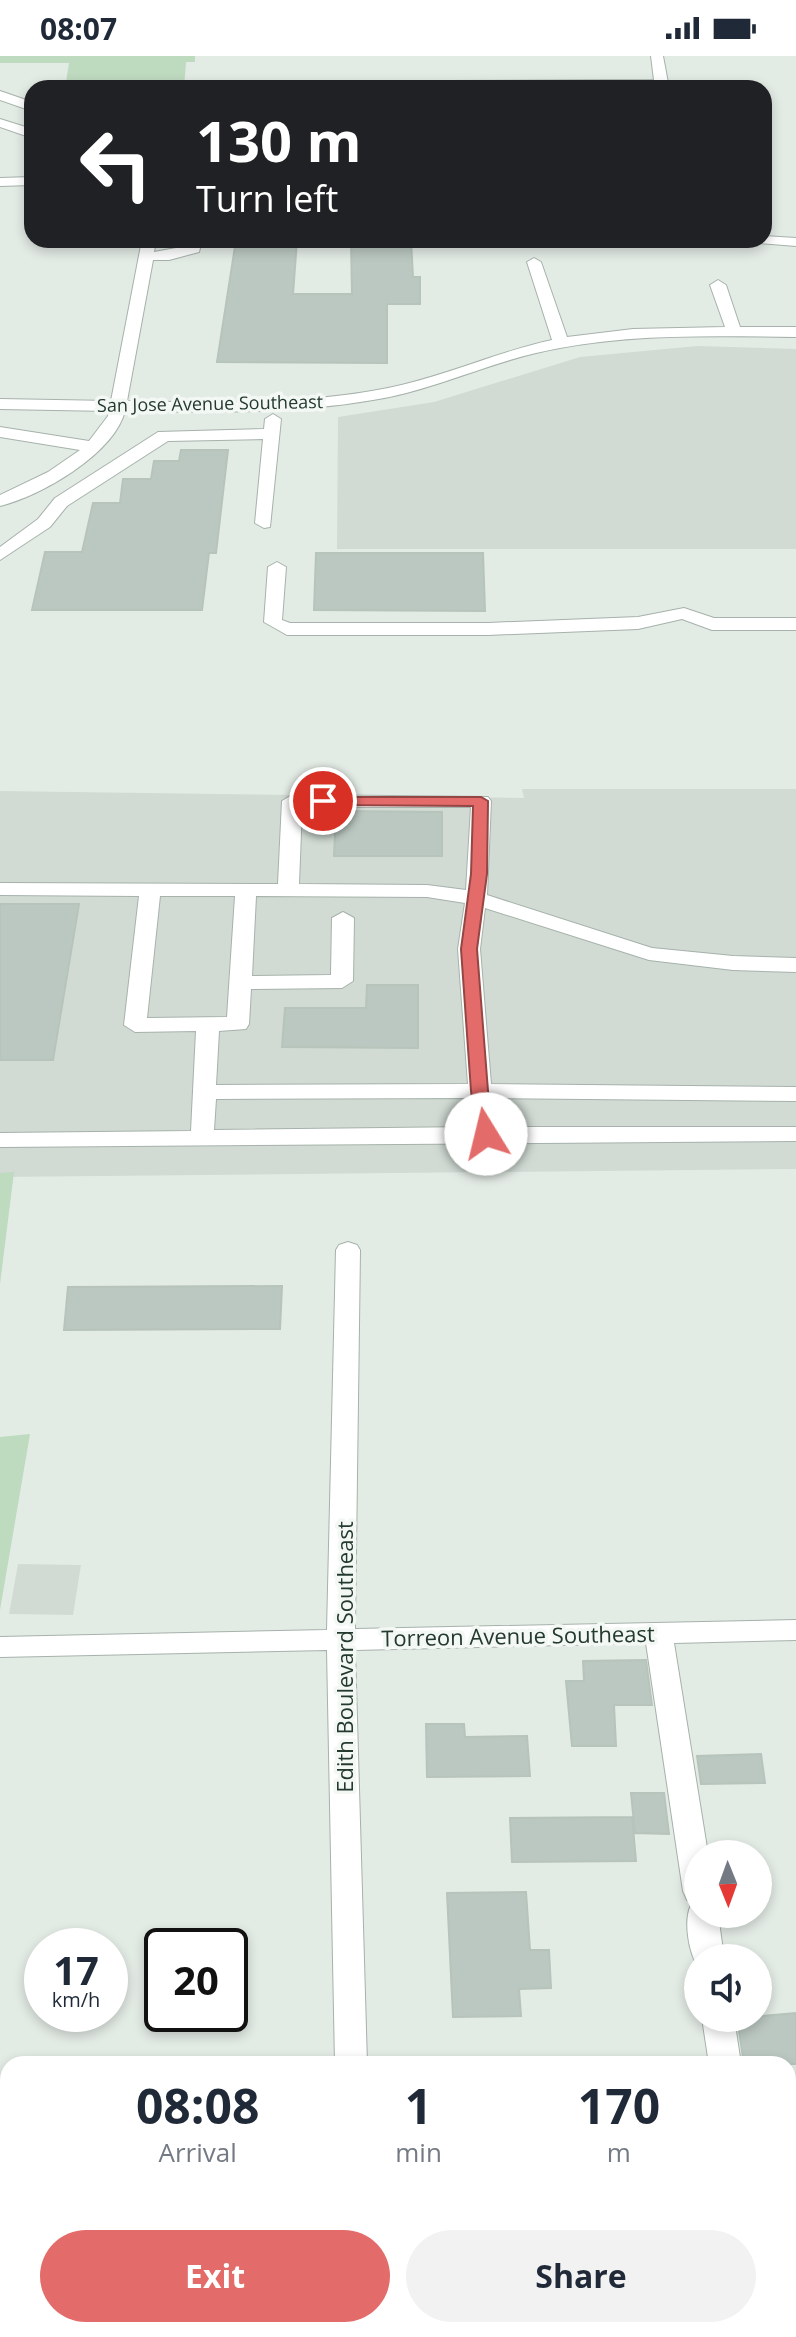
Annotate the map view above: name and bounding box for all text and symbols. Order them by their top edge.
text: 08:07 [40,8,117,49]
text: 130 m [196,102,362,178]
icon: left [64,112,168,216]
text: Turn left [196,174,338,223]
street label: San Jose Avenue Southeast [97,389,323,417]
pin [289,767,357,835]
icon: arrive [301,779,345,823]
position arrow [444,1092,528,1176]
street label: Edith Boulevard Southeast [329,1521,359,1793]
street label: Torreon Avenue Southeast [381,1618,655,1652]
north arrow [684,1840,772,1928]
map controls [684,1840,772,2032]
speed limit sign: 20 [144,1928,248,2032]
text: 17 [53,1942,99,1997]
button: sound [684,1944,772,2032]
text: km/h [52,1986,100,2013]
text: 08:08 [136,2073,259,2138]
text: 1 [405,2073,432,2138]
text: 170 [578,2073,660,2138]
text: Arrival [158,2134,237,2170]
text: min [395,2134,442,2170]
text: m [607,2134,631,2170]
button: Exit [40,2230,390,2322]
button: Share [406,2230,756,2322]

